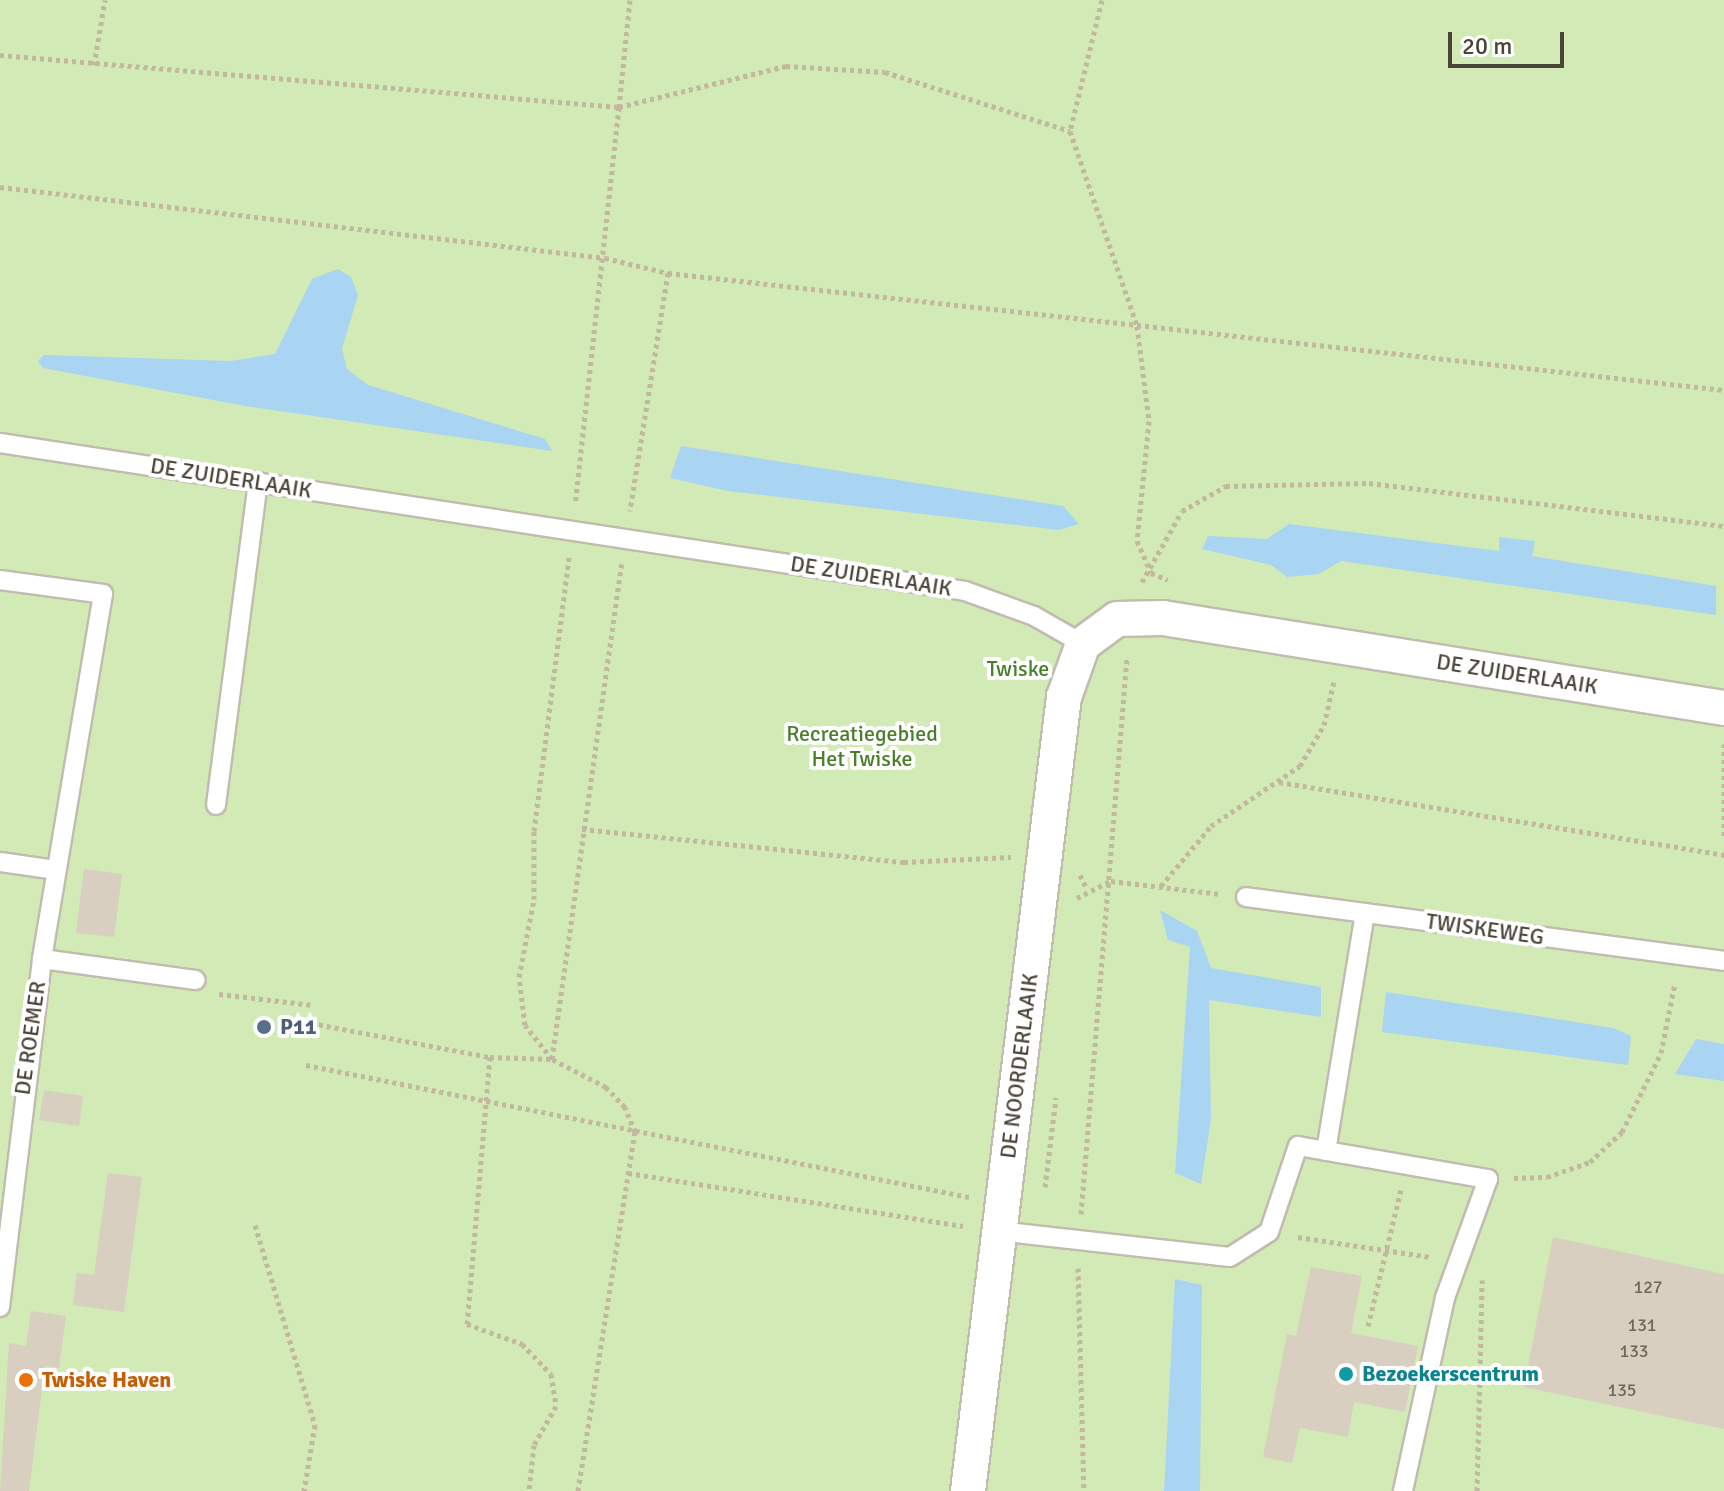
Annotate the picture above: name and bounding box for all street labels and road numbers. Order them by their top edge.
street label: DE ZUIDERLAAIK [149,452,313,504]
street label: DE ZUIDERLAAIK [789,550,953,602]
street label: DE ZUIDERLAAIK [1435,648,1599,700]
street label: TWISKEWEG [1424,908,1546,950]
street label: DE NOORDERLAAIK [995,972,1043,1160]
street label: DE ROEMER [9,979,51,1097]

